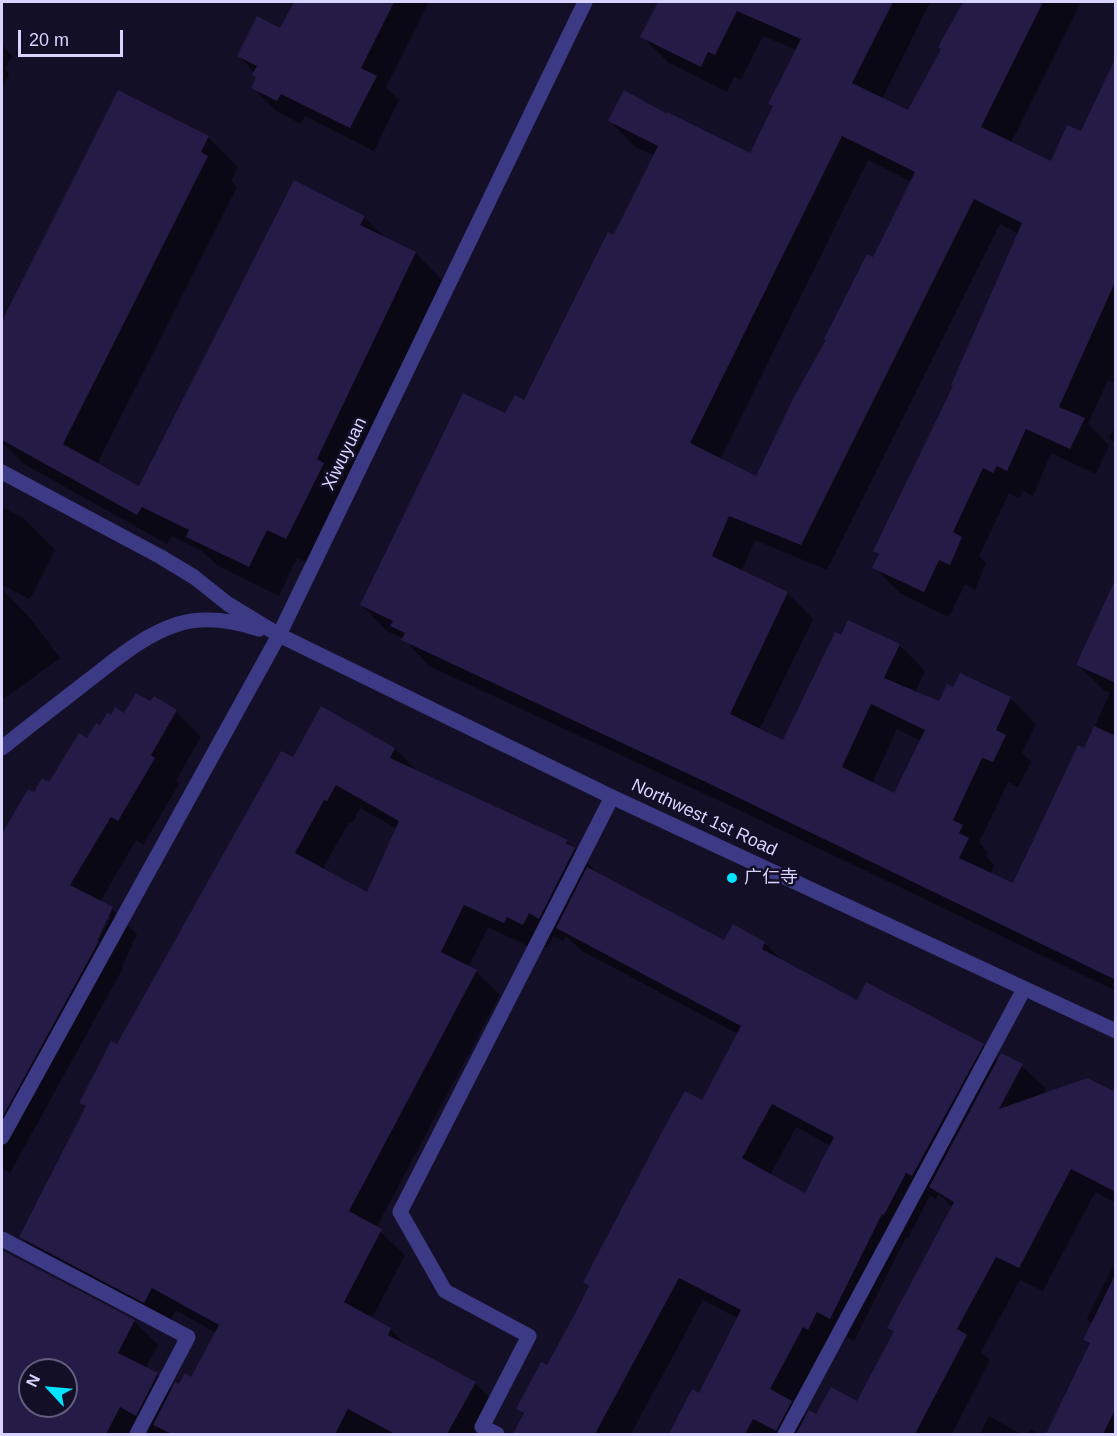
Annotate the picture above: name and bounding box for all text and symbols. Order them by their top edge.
scale bar [21,18,126,56]
text: 20 m [29,30,69,50]
street label: Xiwuyuan [318,414,372,494]
street label: Northwest 1st Road [628,775,780,861]
place label: 广仁寺 [744,867,798,889]
marker: 广仁寺 [725,871,739,885]
north arrow [18,1358,78,1418]
text: N [23,1372,43,1390]

